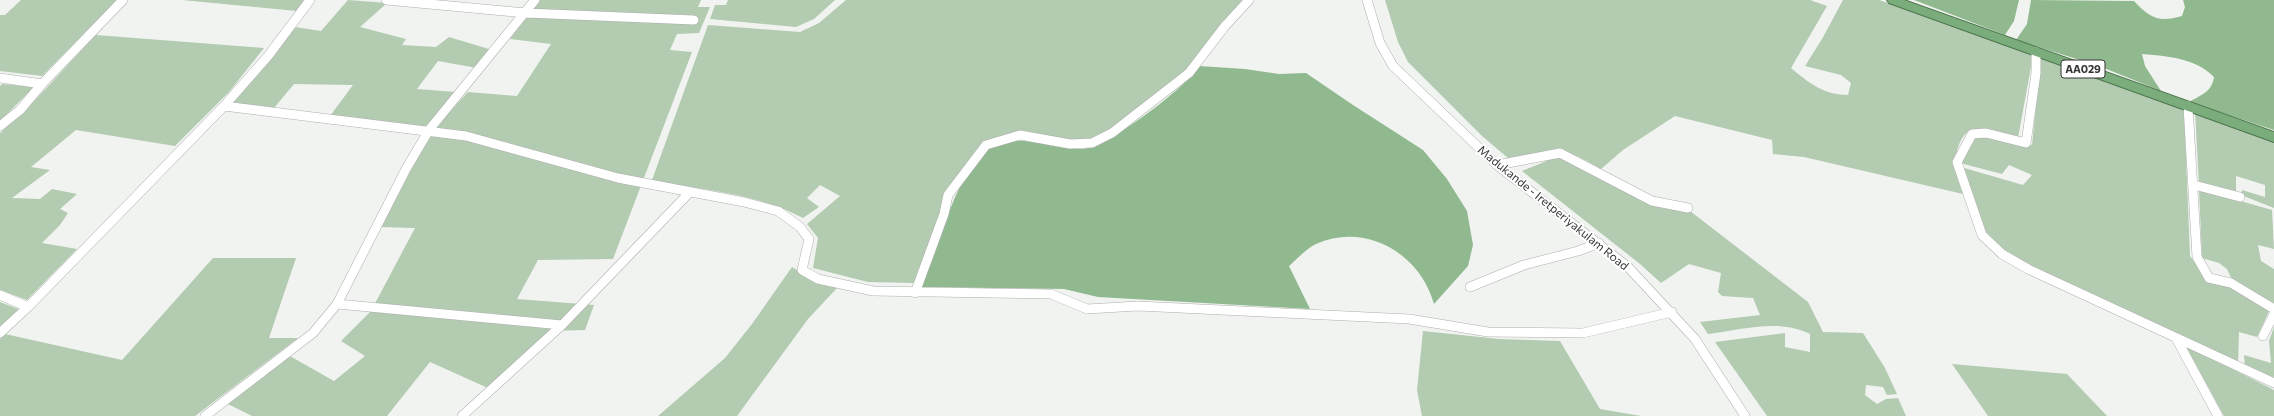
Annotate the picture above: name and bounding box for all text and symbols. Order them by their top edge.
road number: AA029 [2061,60,2105,78]
street label: Madukande - Iretperiyakulam Road [1475,143,1631,273]

